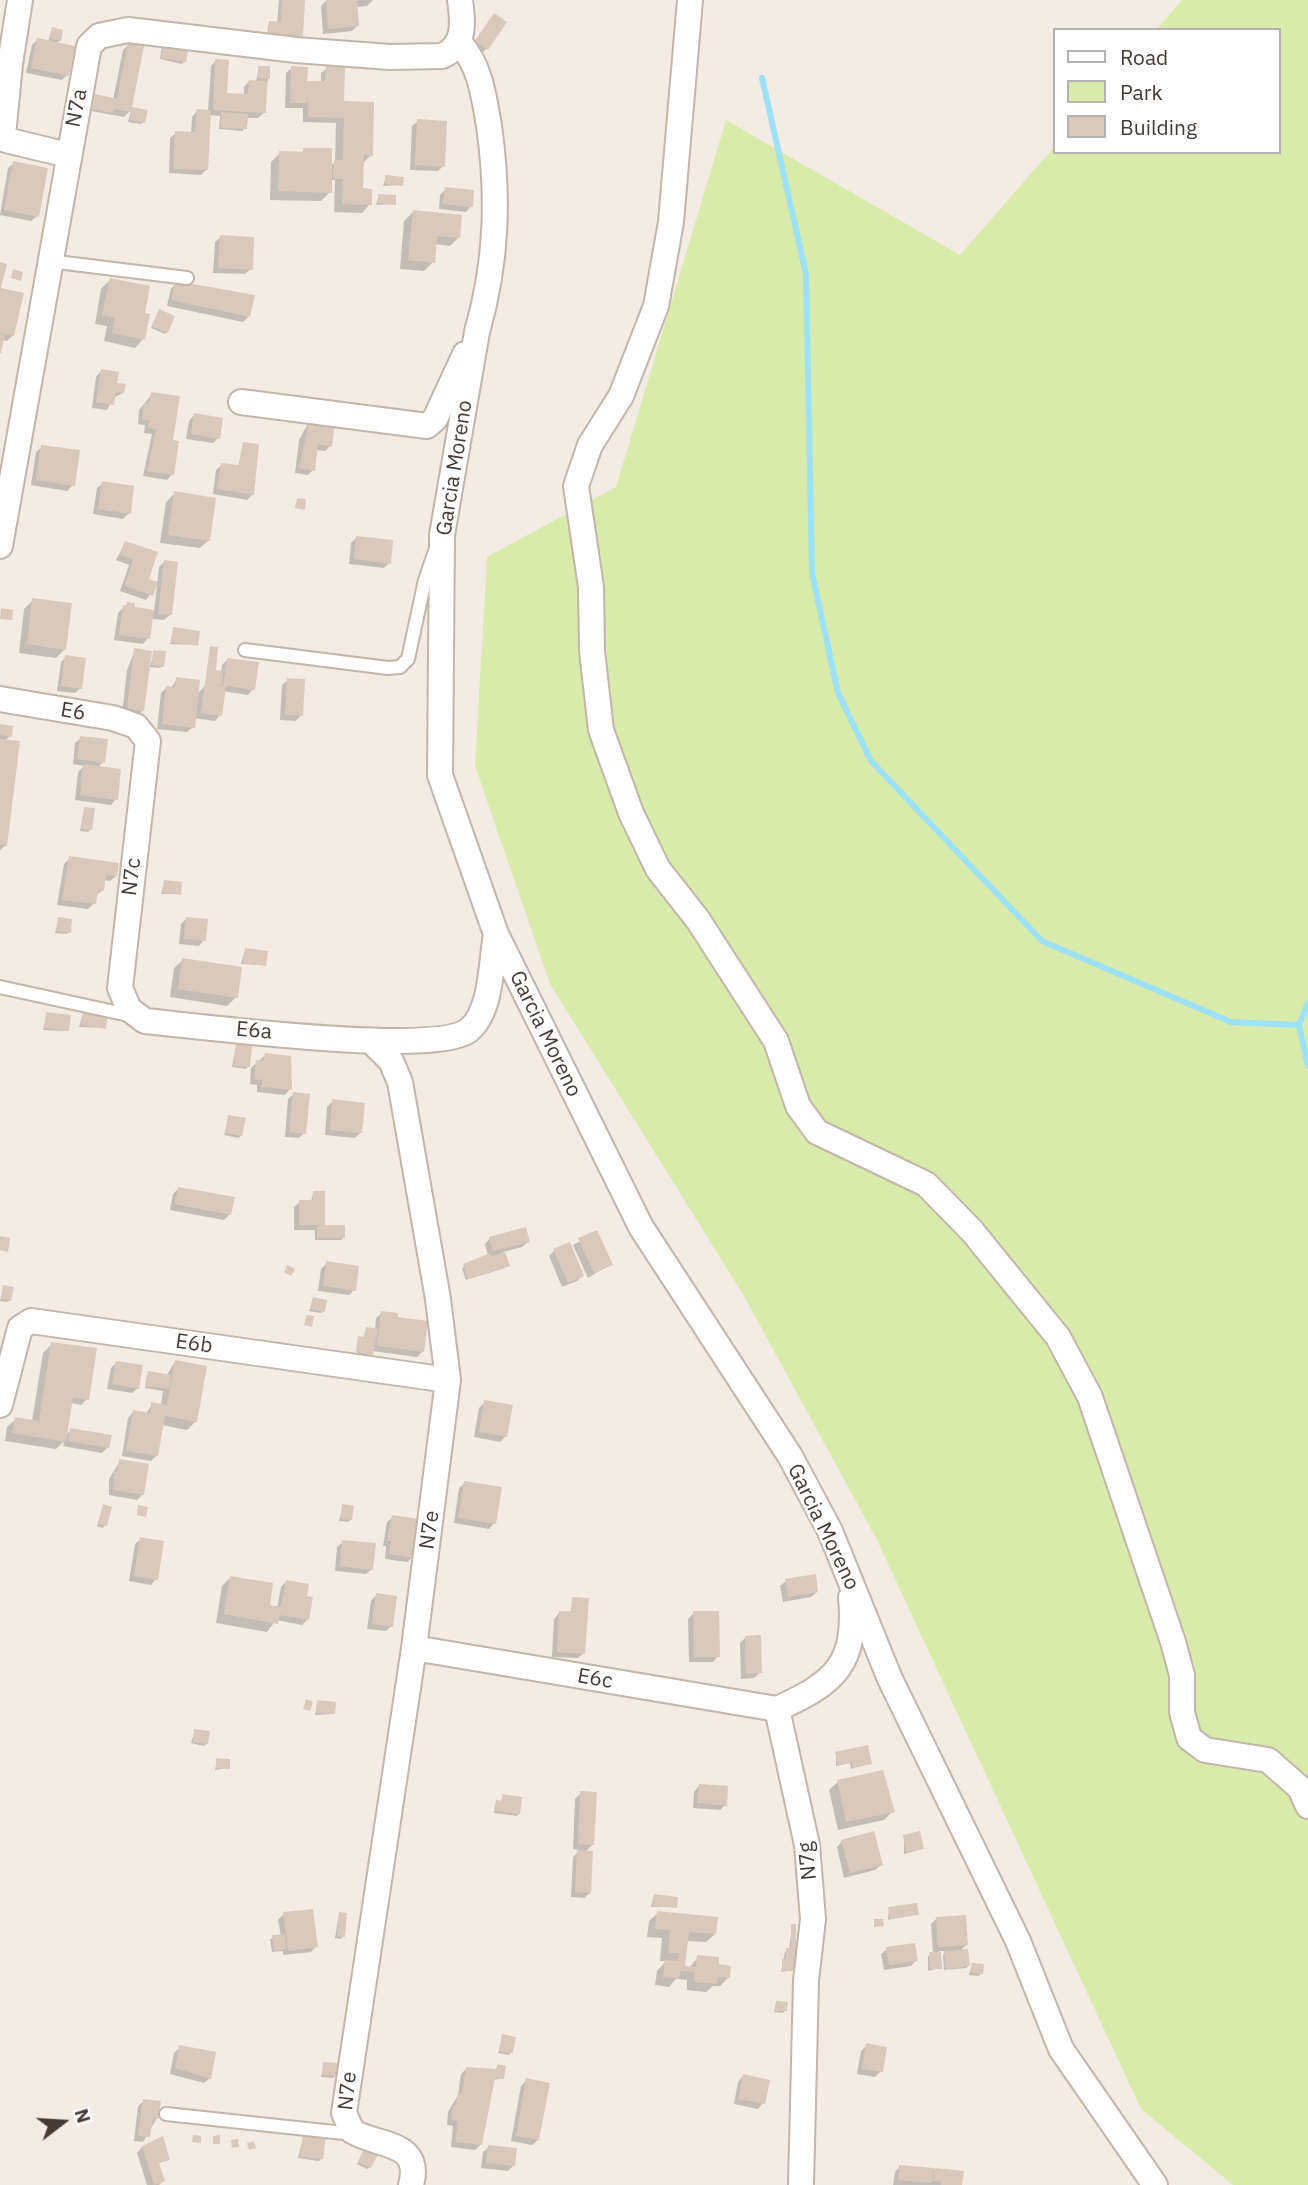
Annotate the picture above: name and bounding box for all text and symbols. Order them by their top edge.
legend [1052,28,1280,154]
text: Road [1120,43,1168,71]
text: Park [1120,78,1163,106]
street label: N7a [61,87,93,129]
text: Building [1120,113,1197,141]
street label: Garcia Moreno [432,398,478,538]
street label: E6 [59,698,87,726]
street label: N7c [117,857,147,897]
street label: Garcia Moreno [504,967,586,1101]
street label: E6a [235,1017,273,1045]
street label: E6b [174,1329,214,1359]
street label: Garcia Moreno [782,1460,864,1594]
street label: N7e [415,1509,445,1551]
street label: E6c [575,1664,615,1694]
street label: N7g [793,1841,823,1881]
street label: N7e [333,2070,363,2112]
north arrow [28,2087,98,2157]
text: N [70,2106,97,2126]

